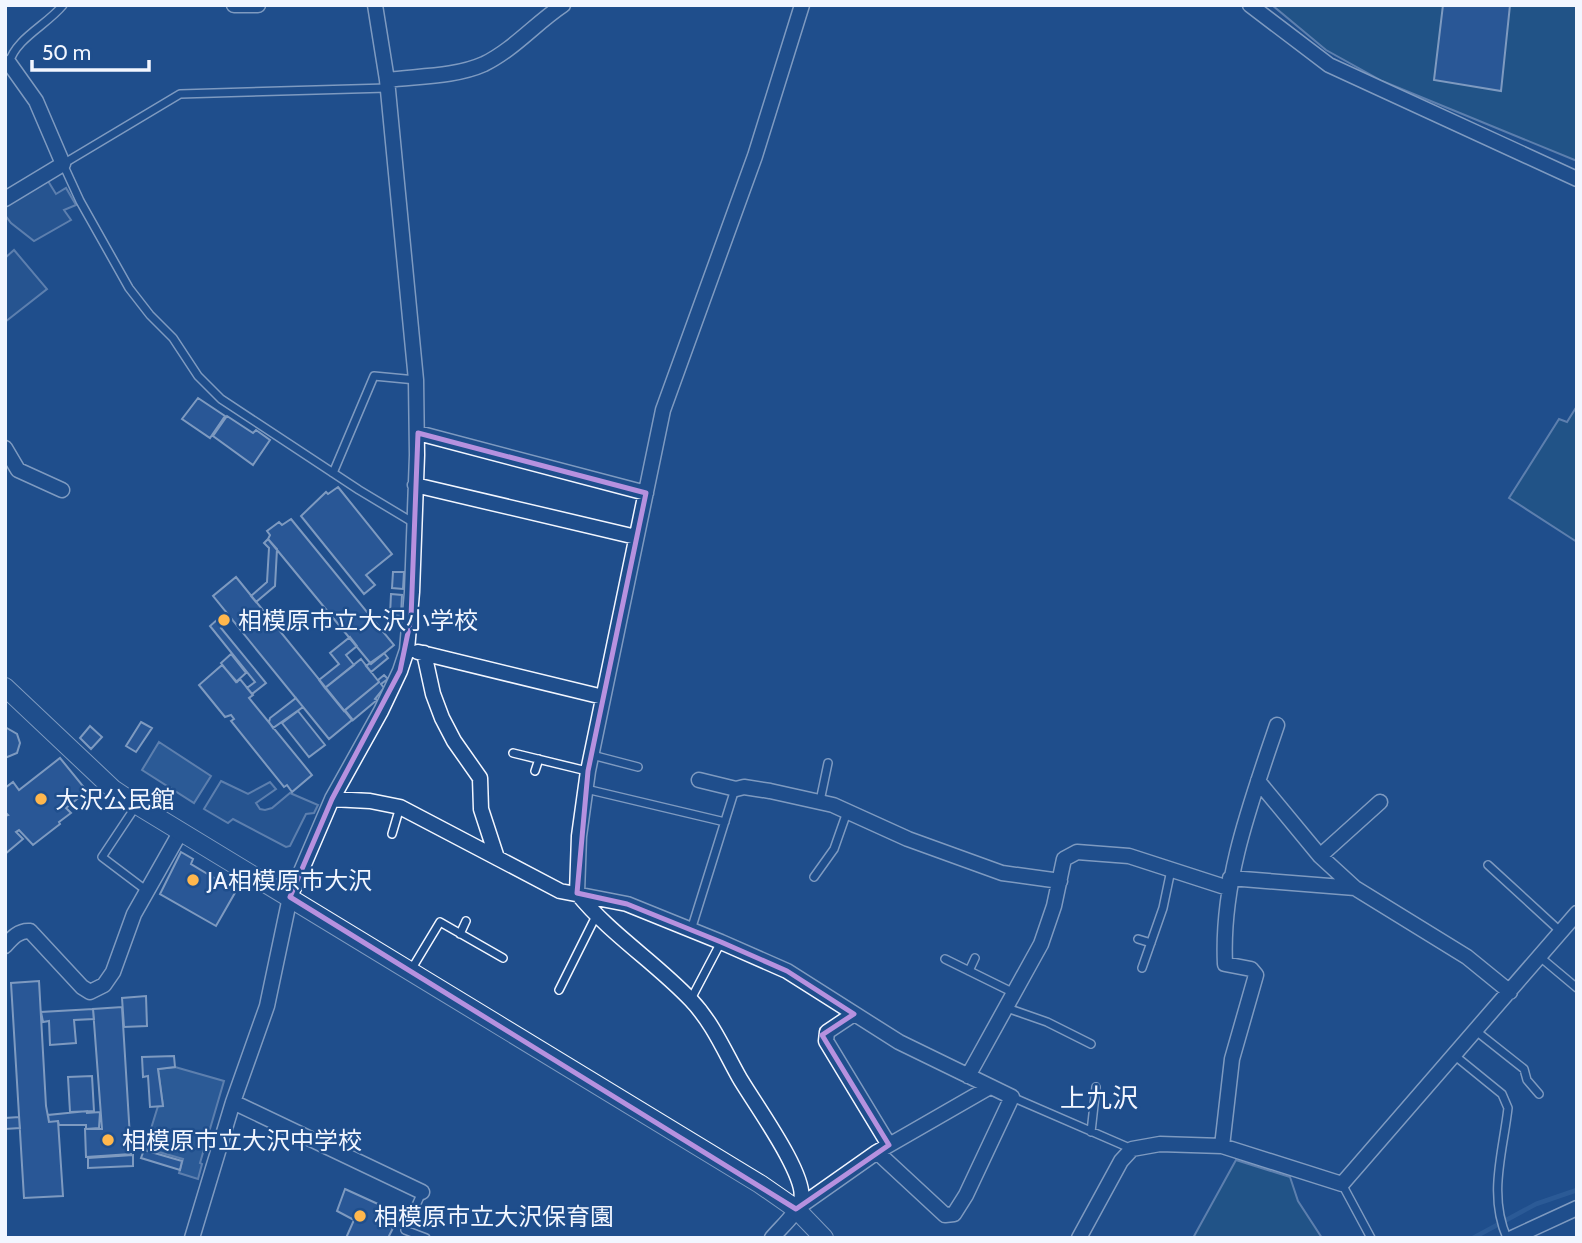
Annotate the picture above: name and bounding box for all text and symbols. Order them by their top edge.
scale bar [32,28,149,72]
text: 50 m [42,40,91,65]
place label: 相模原市立大沢小学校 [238,606,478,635]
marker: 相模原市立大沢小学校 [216,612,232,628]
place label: 大沢公民館 [55,785,175,814]
marker: 大沢公民館 [33,791,49,807]
place label: JA相模原市大沢 [206,866,372,895]
marker: JA相模原市大沢 [185,872,201,888]
district label: 上九沢 [1060,1082,1138,1114]
place label: 相模原市立大沢中学校 [122,1126,362,1155]
marker: 相模原市立大沢中学校 [100,1132,116,1148]
place label: 相模原市立大沢保育園 [374,1202,614,1231]
marker: 相模原市立大沢保育園 [352,1208,368,1224]

